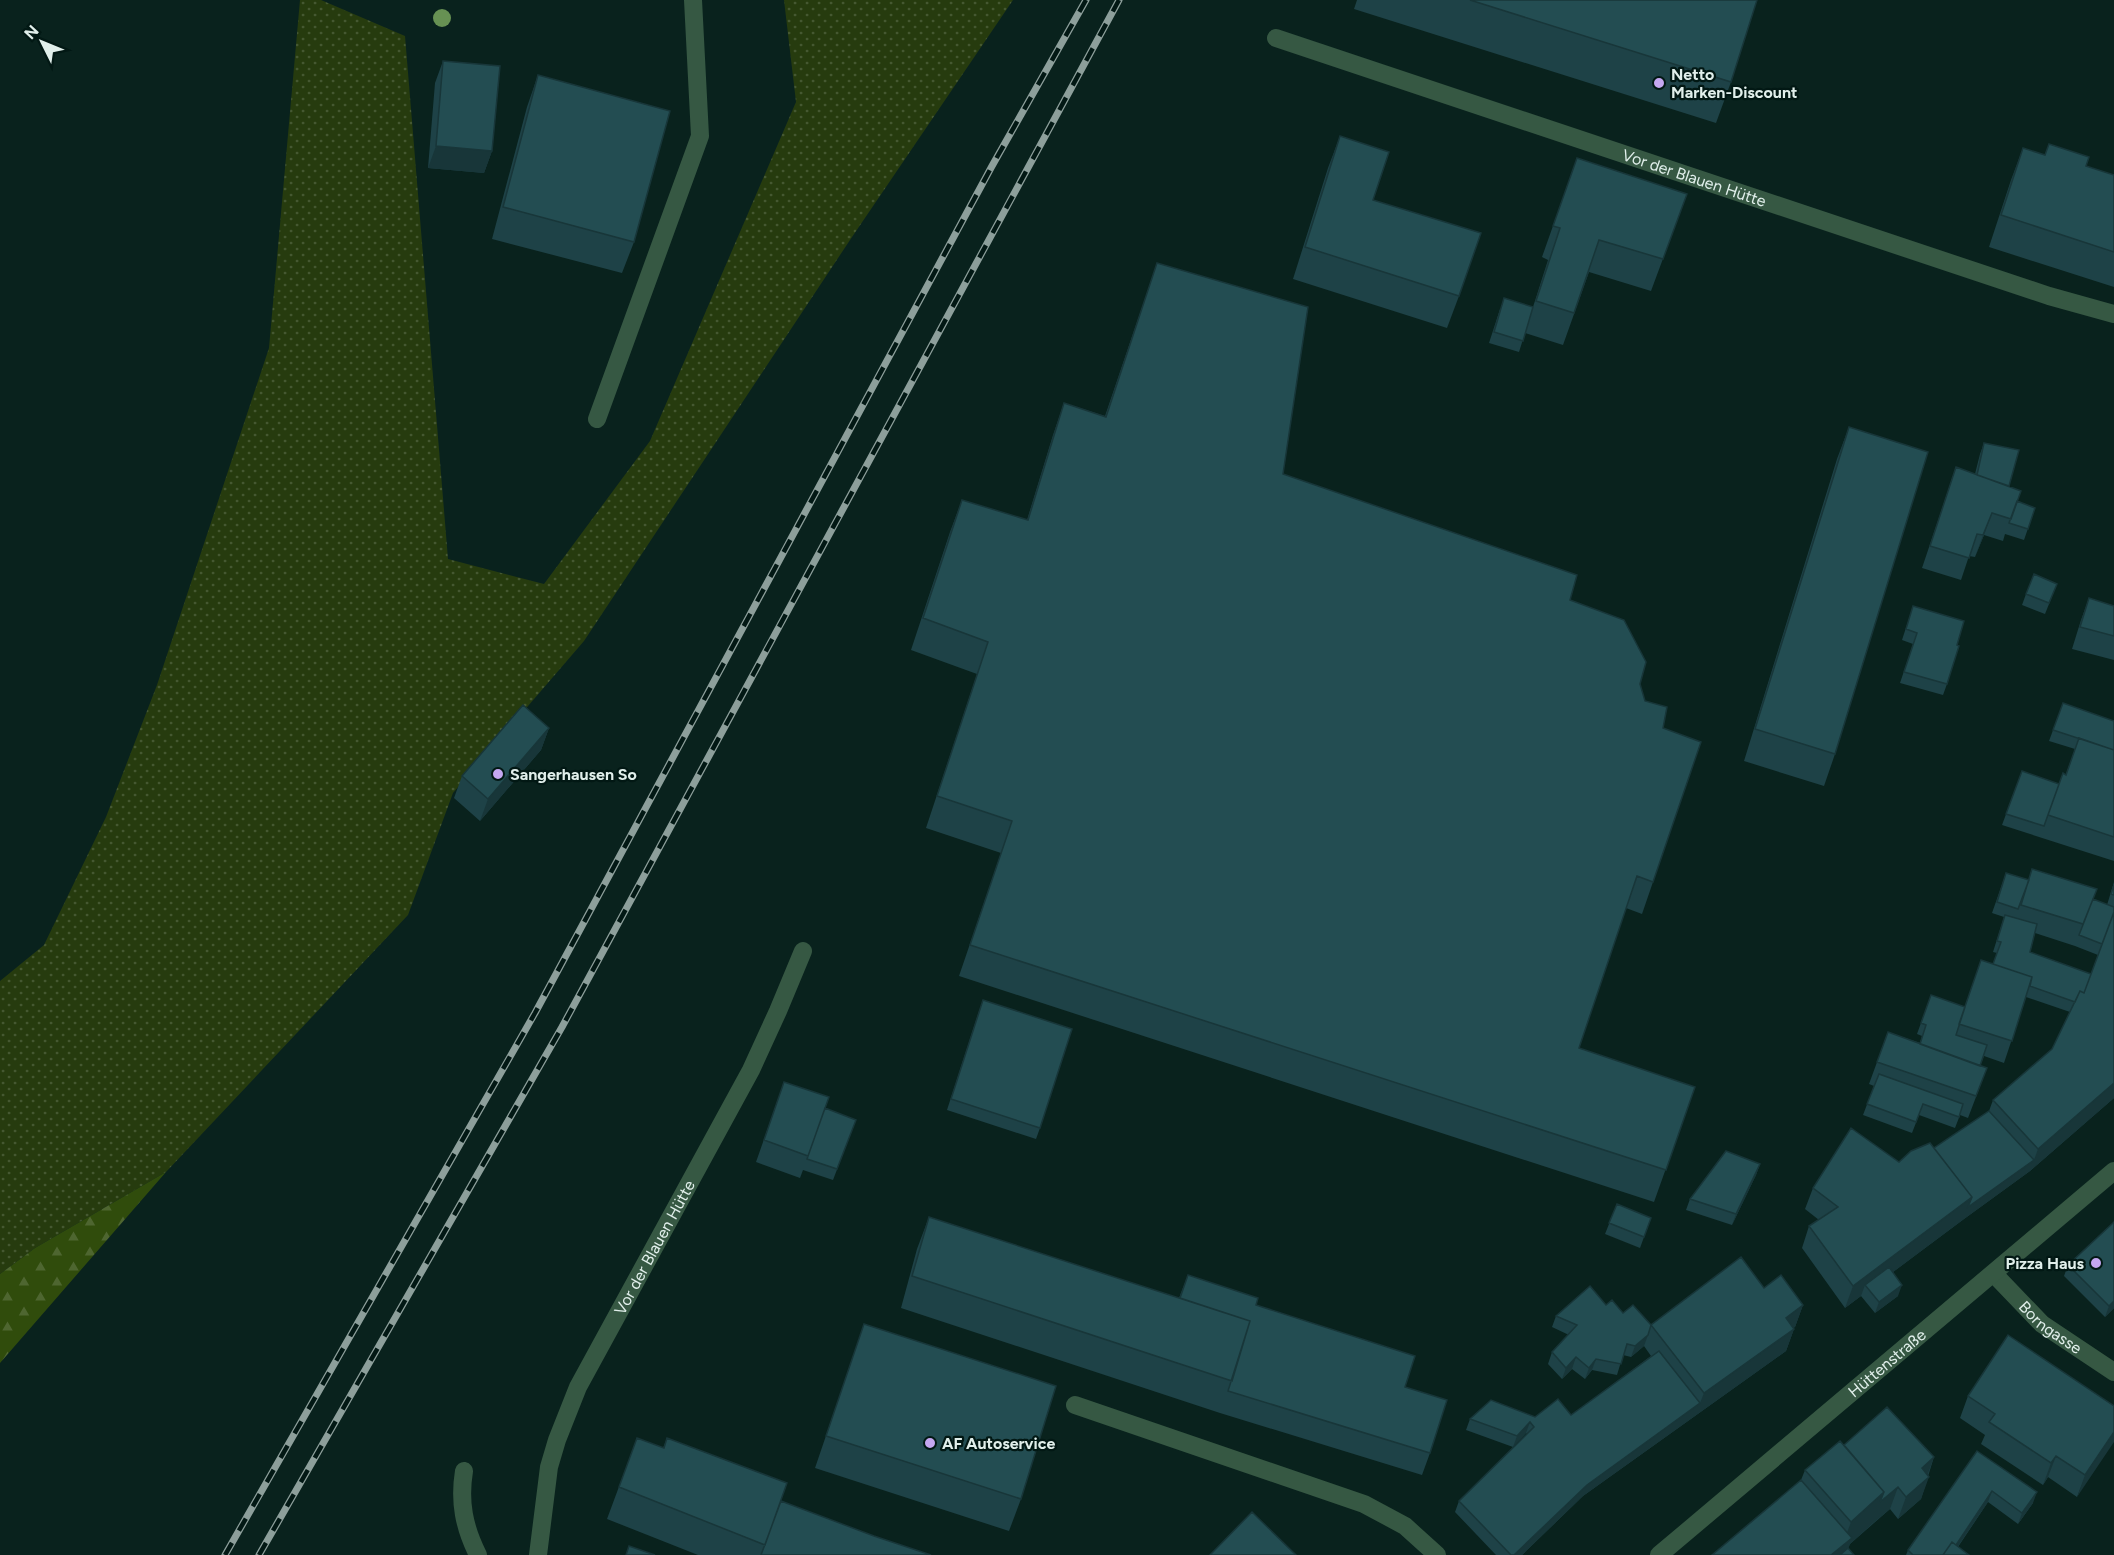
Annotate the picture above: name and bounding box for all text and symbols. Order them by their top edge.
north arrow [12,12,72,72]
text: N [20,21,43,43]
place label: Netto Marken-Discount [1671,65,1797,102]
marker: Netto Marken-Discount [1652,76,1666,90]
street label: Vor der Blauen Hütte [1620,145,1769,211]
place label: Sangerhausen So [510,765,637,784]
marker: Sangerhausen So [491,767,505,781]
street label: Vor der Blauen Hütte [610,1177,699,1318]
place label: Pizza Haus [2005,1254,2085,1273]
marker: Pizza Haus [2089,1256,2103,1270]
street label: Borngasse [2015,1297,2085,1358]
street label: Hüttenstraße [1844,1325,1930,1401]
place label: AF Autoservice [942,1434,1055,1453]
marker: AF Autoservice [923,1436,937,1450]

